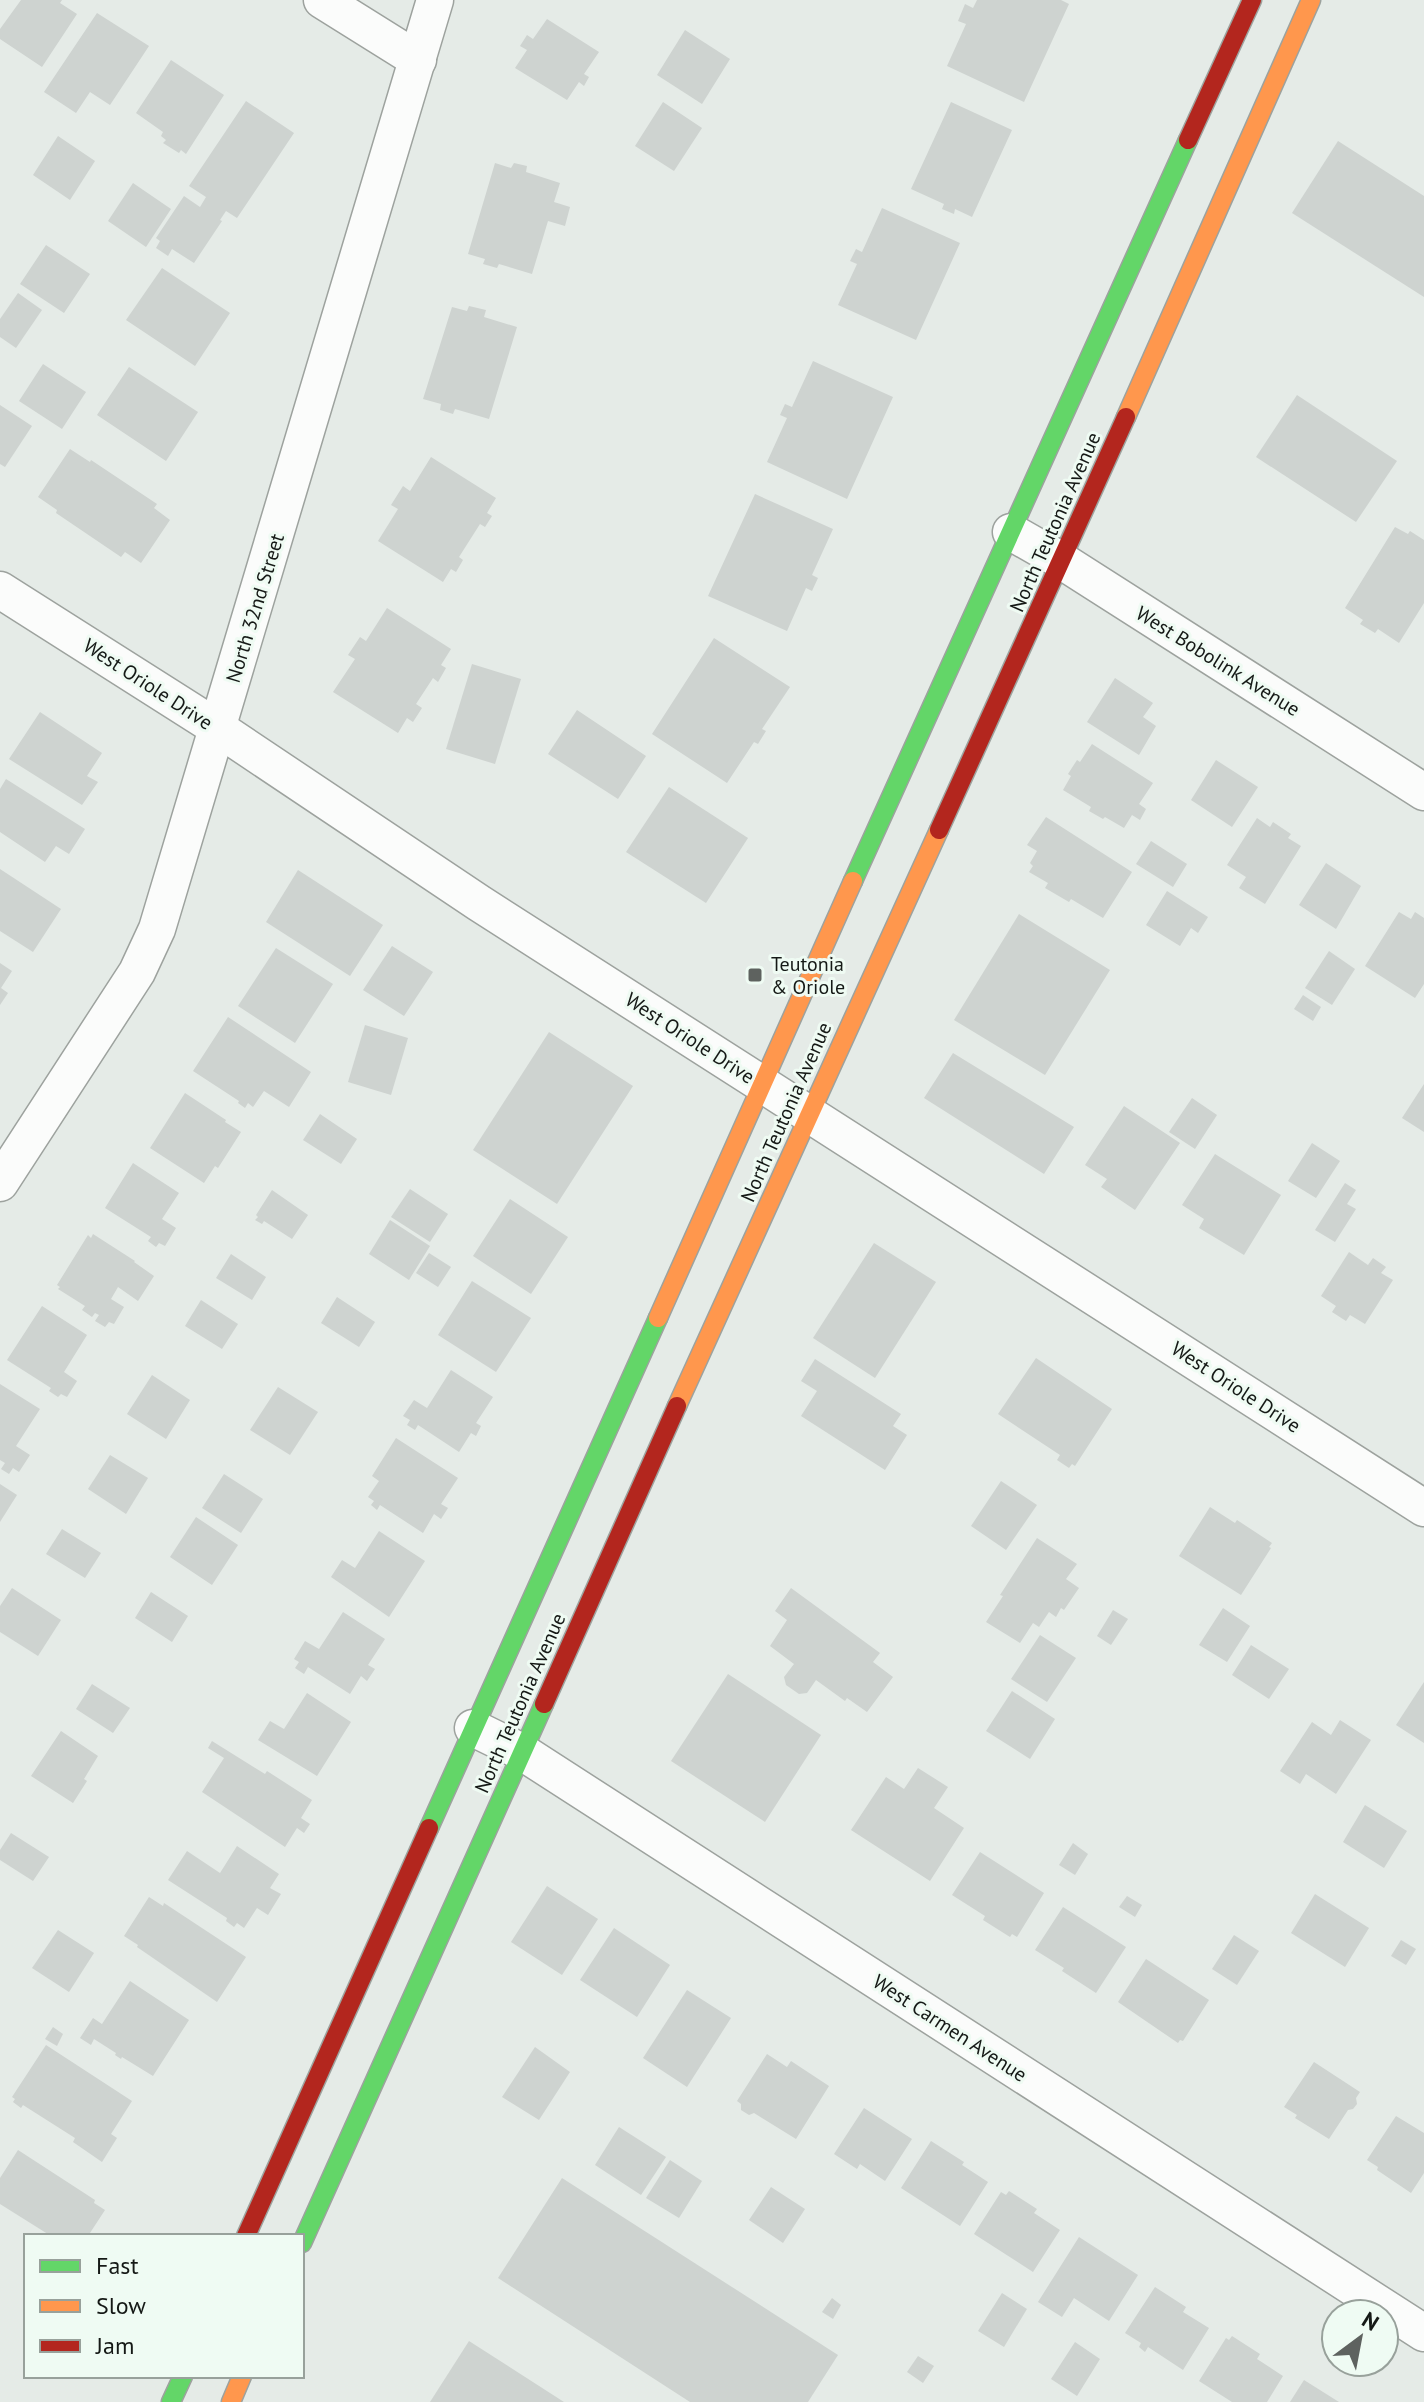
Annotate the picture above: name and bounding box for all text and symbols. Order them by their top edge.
street label: North Teutonia Avenue [1004,428,1106,616]
street label: North 32nd Street [220,530,290,686]
street label: West Bobolink Avenue [1131,600,1305,722]
street label: West Oriole Drive [78,632,218,736]
place label: Teutonia & Oriole [771,951,845,1000]
marker: Teutonia & Oriole [746,966,764,984]
street label: West Oriole Drive [620,986,760,1090]
street label: North Teutonia Avenue [735,1018,837,1206]
street label: West Oriole Drive [1166,1335,1306,1439]
street label: North Teutonia Avenue [469,1609,571,1797]
street label: West Carmen Avenue [868,1968,1032,2088]
legend [24,2234,304,2378]
text: Fast [96,2250,139,2281]
text: Slow [96,2290,146,2321]
north arrow [1320,2298,1400,2378]
text: N [1357,2305,1384,2337]
text: Jam [95,2330,134,2361]

